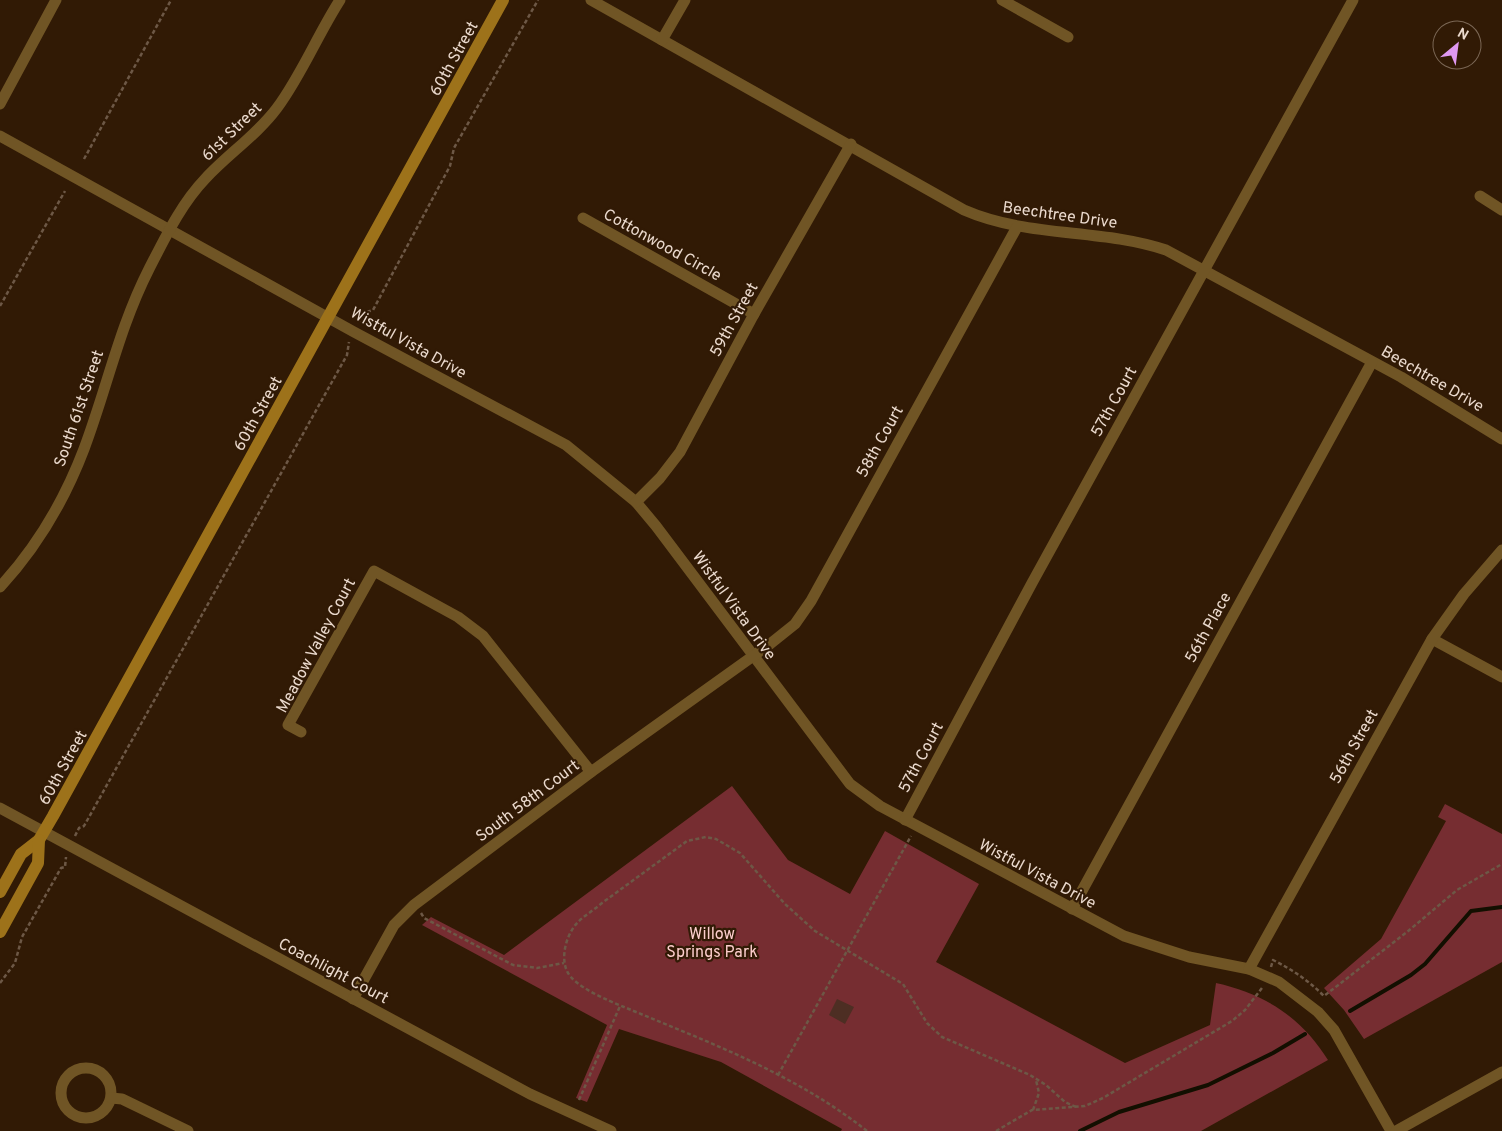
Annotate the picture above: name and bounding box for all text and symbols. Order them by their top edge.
street label: 60th Street [426,18,483,100]
north arrow [1432,20,1482,70]
text: N [1454,25,1471,45]
street label: 61st Street [198,99,267,166]
street label: Beechtree Drive [1001,198,1118,234]
street label: Cottonwood Circle [599,205,725,287]
street label: 59th Street [706,279,763,361]
street label: Wistful Vista Drive [346,304,470,384]
street label: Beechtree Drive [1377,342,1487,417]
street label: South 61st Street [51,348,109,470]
street label: 57th Court [1087,363,1142,441]
street label: 60th Street [230,373,287,455]
street label: 58th Court [853,403,909,481]
street label: Wistful Vista Drive [687,548,780,665]
street label: Meadow Valley Court [273,575,361,717]
street label: 56th Place [1181,589,1236,667]
street label: 56th Street [1326,706,1383,788]
street label: 57th Court [895,719,949,797]
street label: 60th Street [35,727,92,809]
street label: South 58th Court [472,756,584,847]
street label: Wistful Vista Drive [975,835,1099,914]
park label: Willow Springs Park [666,925,758,963]
street label: Coachlight Court [274,934,392,1009]

